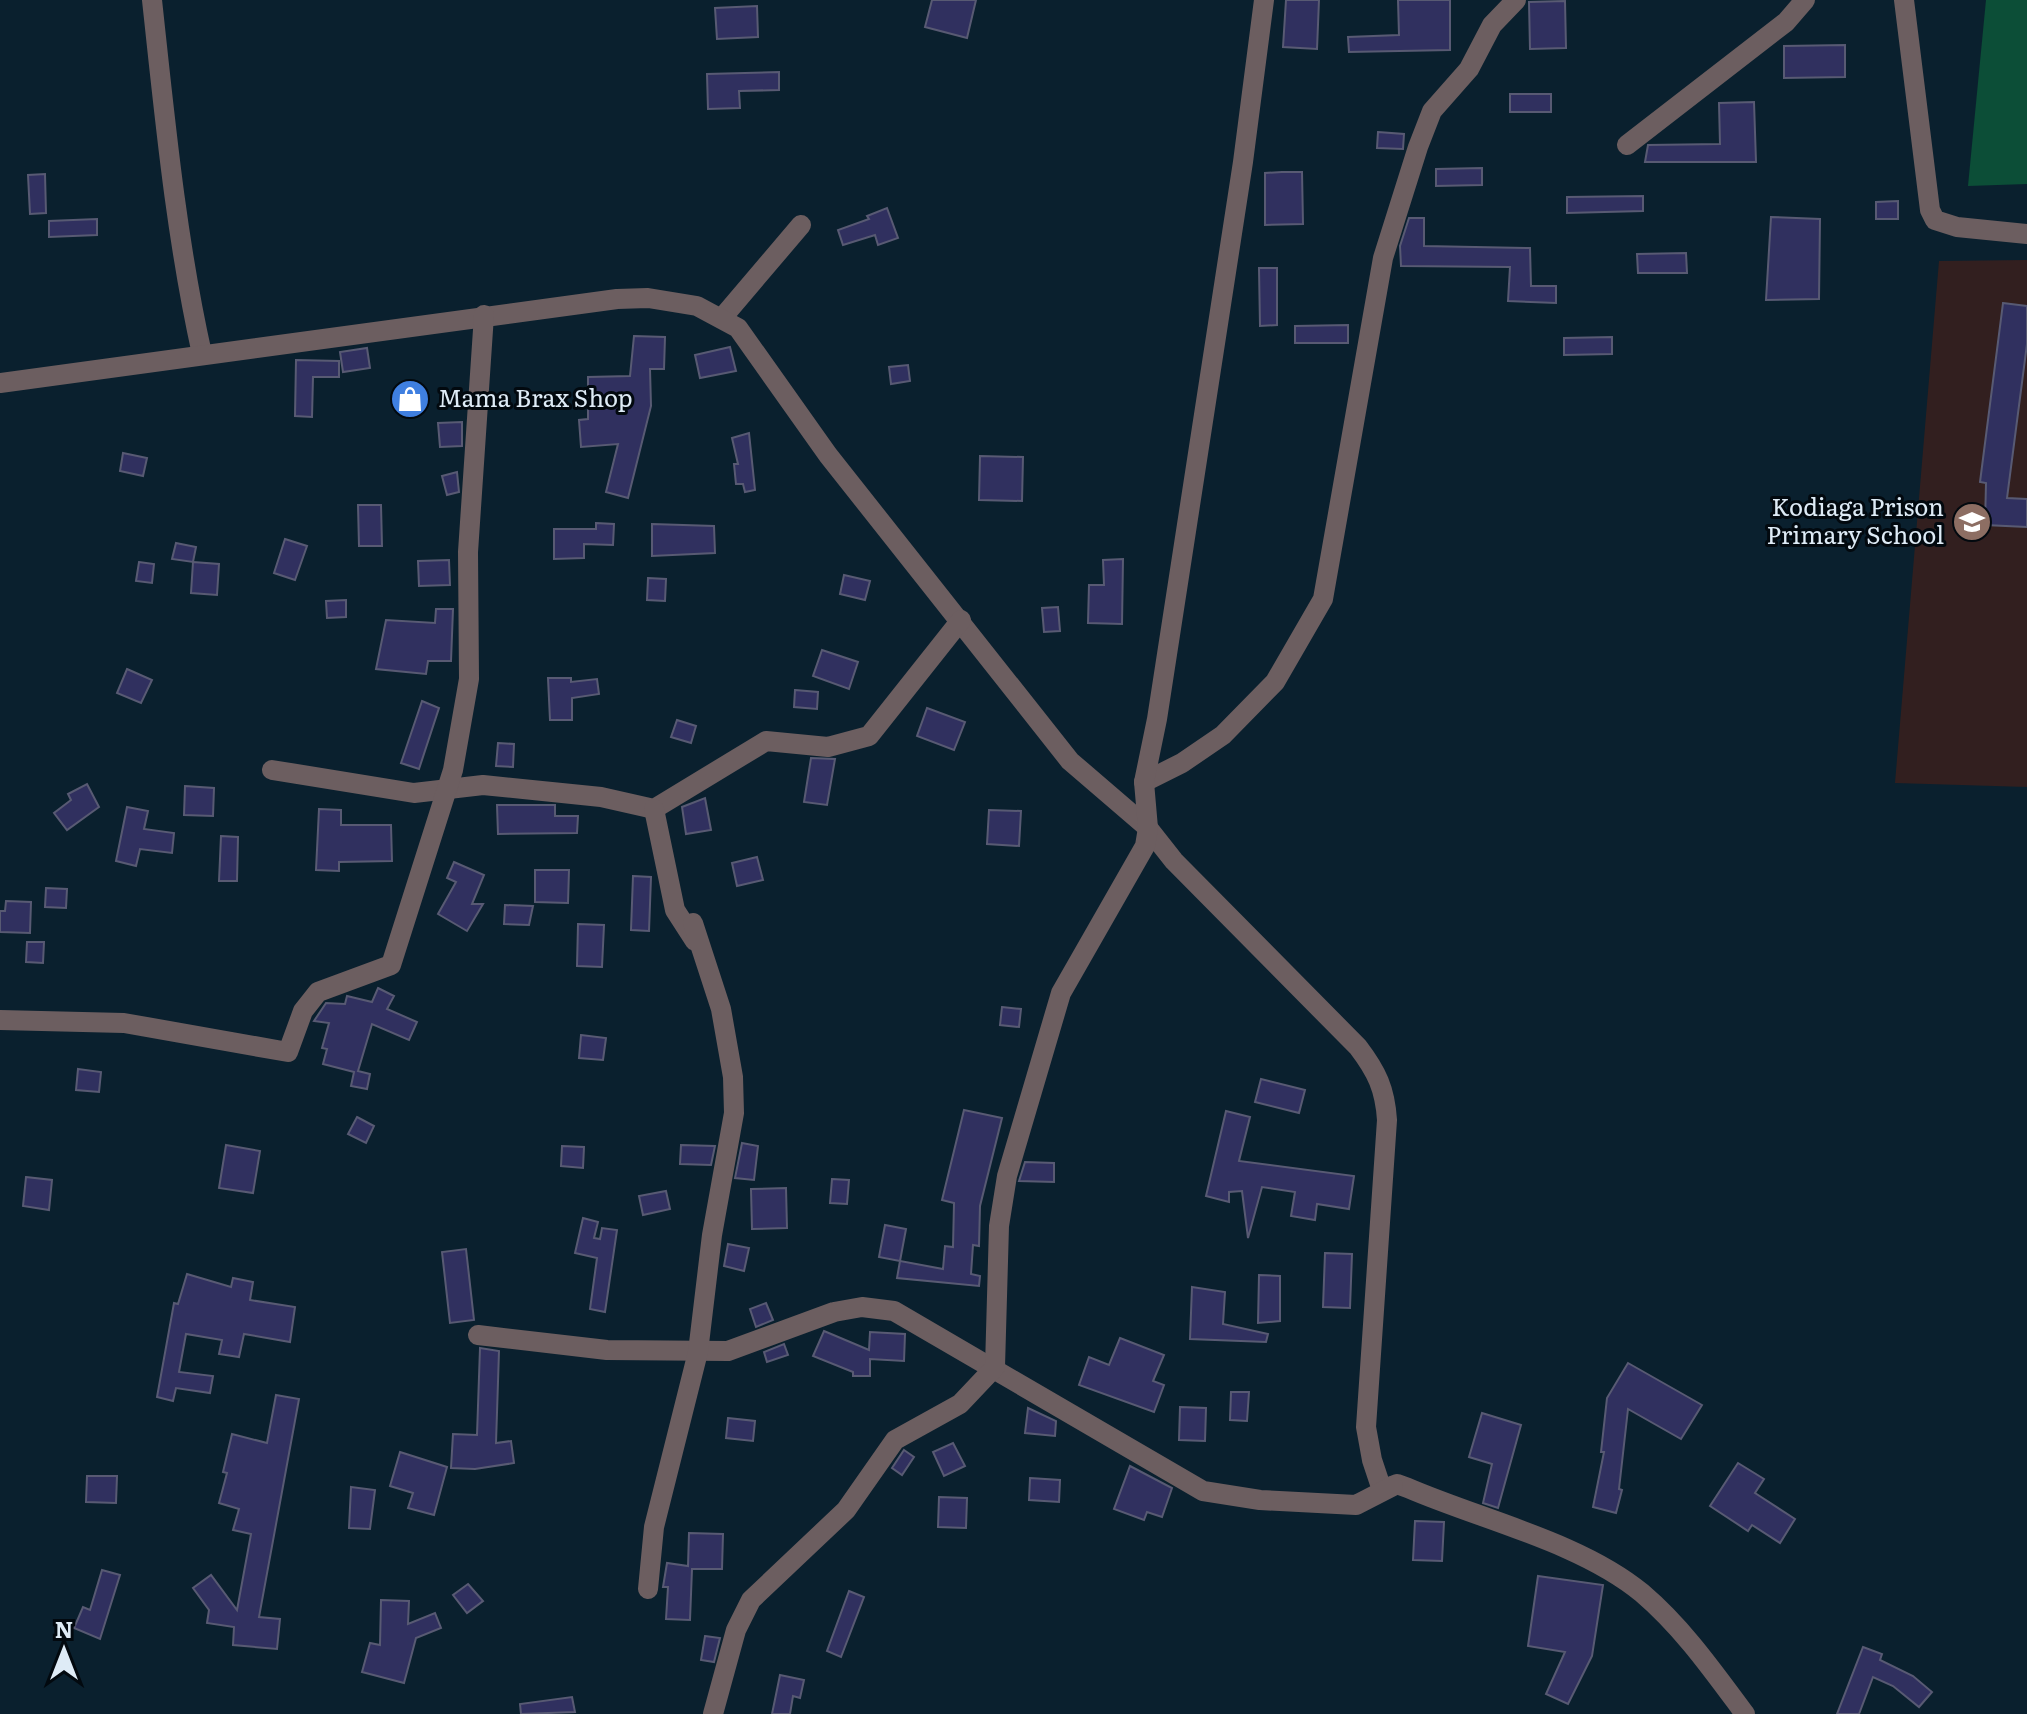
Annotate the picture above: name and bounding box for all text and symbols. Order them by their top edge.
shop icon: Mama Brax Shop [389,378,431,420]
place label: Mama Brax Shop [438,379,633,414]
place label: Kodiaga Prison Primary School [1767,488,1944,551]
school or university icon: Kodiaga Prison Primary School [1951,501,1993,543]
north arrow [24,1610,104,1690]
text: N [55,1612,73,1645]

